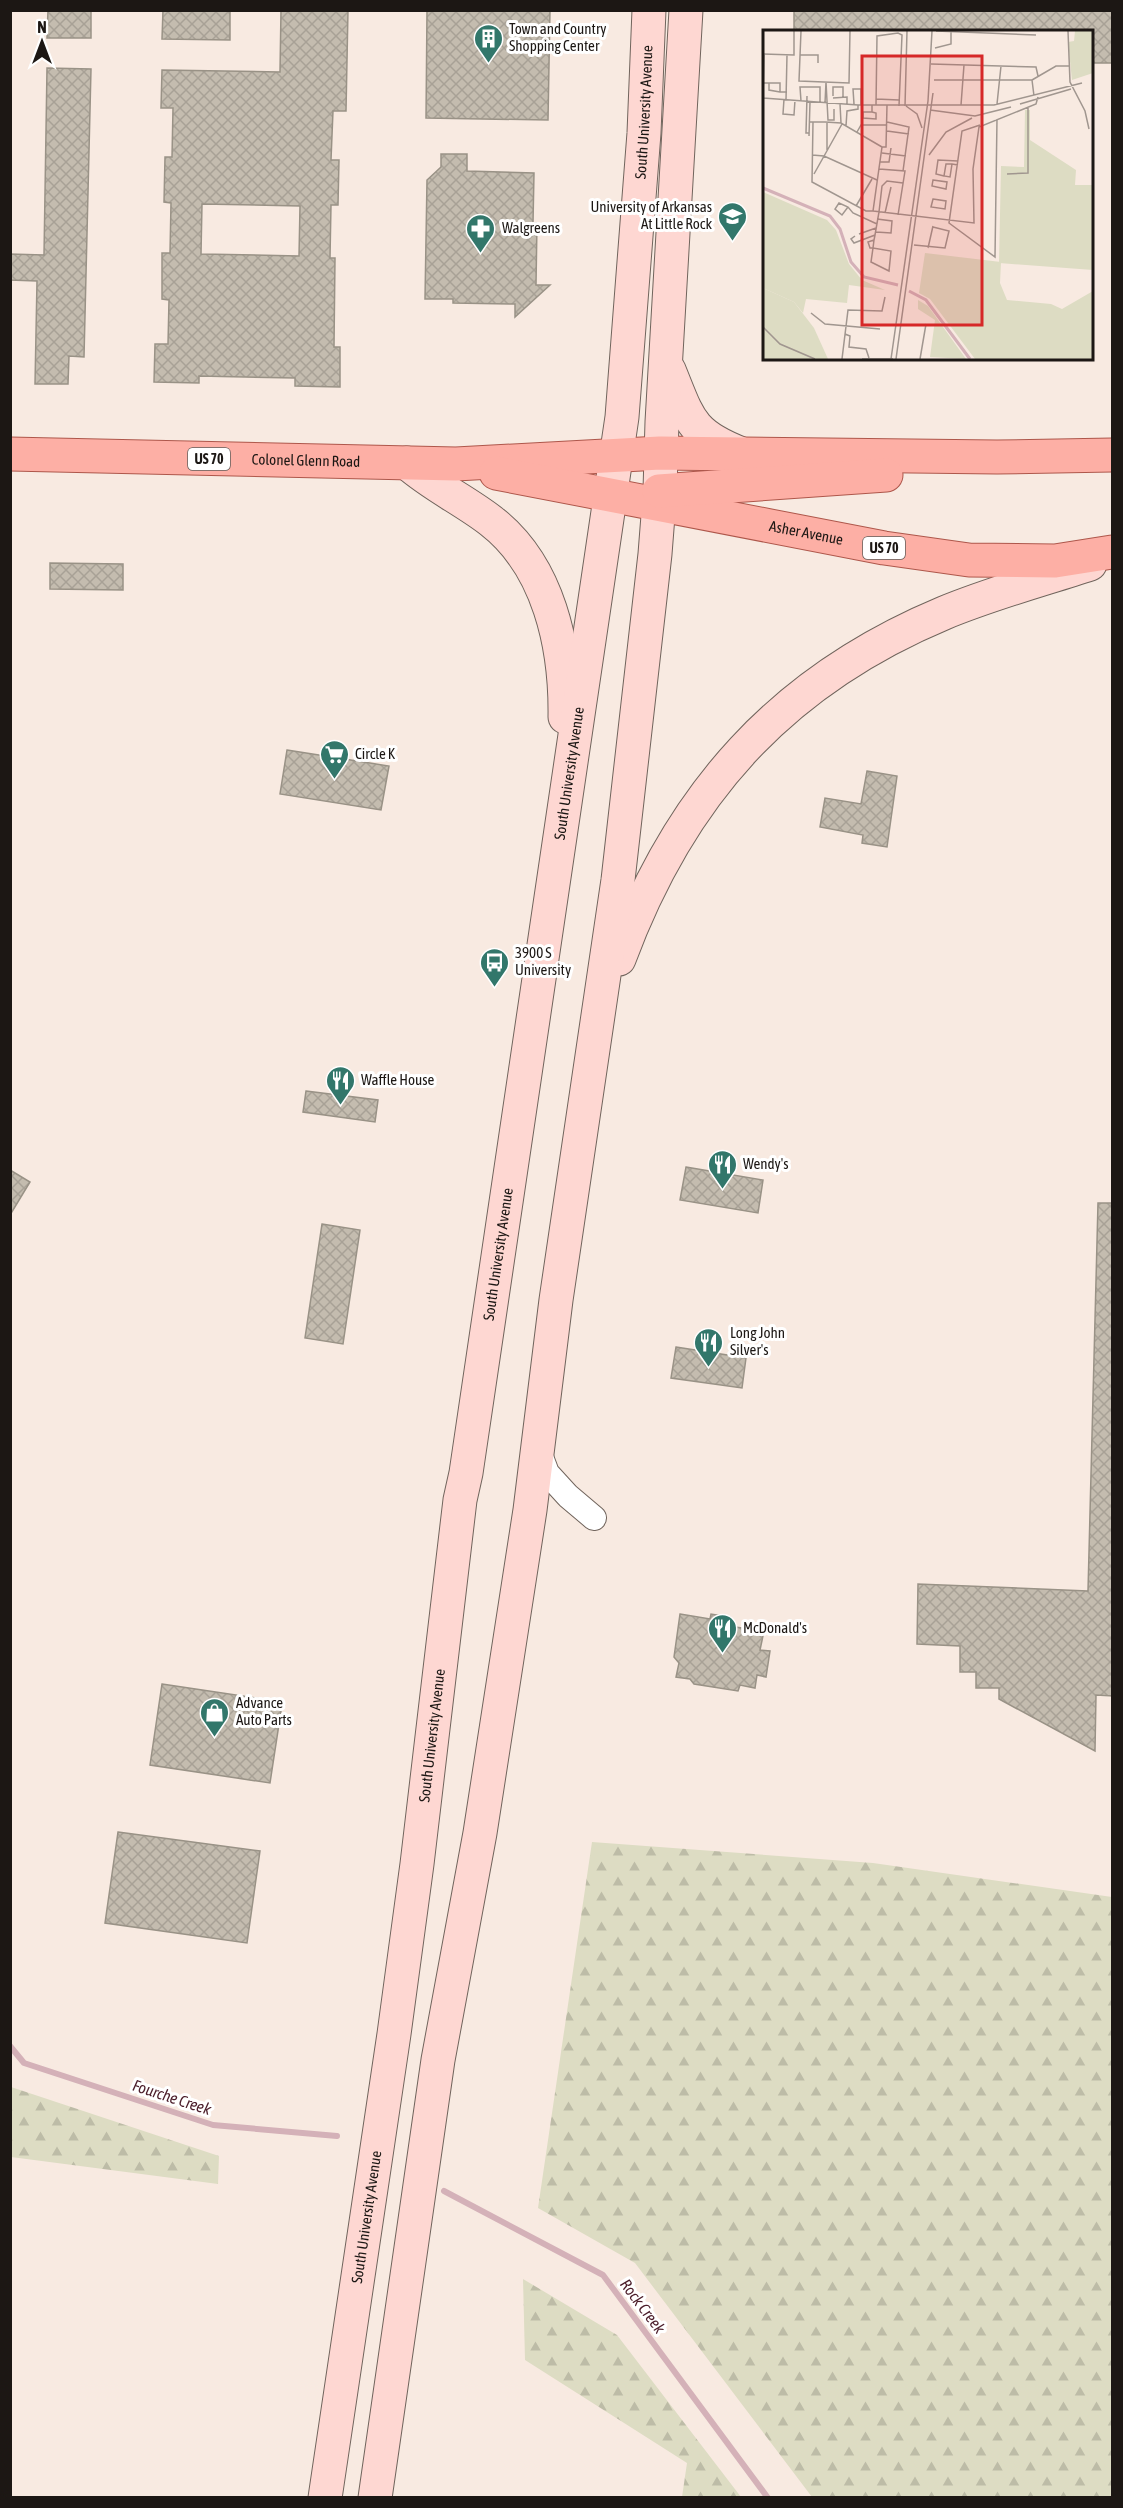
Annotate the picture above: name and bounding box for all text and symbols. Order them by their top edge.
north arrow [12,12,72,72]
text: N [37,18,47,36]
place label: Town and Country Shopping Center [509,20,607,54]
building icon: Town and Country Shopping Center [472,22,504,64]
inset map [763,30,1093,360]
street label: South University Avenue [631,45,656,180]
place label: University of Arkansas At Little Rock [590,198,712,232]
school or university icon: University of Arkansas At Little Rock [717,200,749,242]
pharmacy icon: Walgreens [465,212,497,254]
place label: Walgreens [502,219,560,236]
road number: US 70 [188,448,230,470]
street label: Colonel Glenn Road [251,450,360,470]
street label: Asher Avenue [768,517,845,548]
road number: US 70 [863,537,905,559]
street label: South University Avenue [551,706,587,841]
supermarket icon: Circle K [318,738,350,780]
place label: Circle K [355,745,396,762]
place label: 3900 S University [515,944,571,978]
bus stop icon: 3900 S University [478,946,510,988]
restaurant icon: Waffle House [324,1064,356,1106]
place label: Waffle House [361,1071,435,1088]
restaurant icon: Wendy's [706,1148,738,1190]
place label: Wendy's [743,1155,789,1172]
street label: South University Avenue [480,1186,516,1322]
place label: Long John Silver's [730,1324,785,1358]
restaurant icon: Long John Silver's [693,1326,725,1368]
restaurant icon: McDonald's [706,1612,738,1654]
place label: McDonald's [743,1619,807,1636]
street label: South University Avenue [415,1668,448,1803]
place label: Advance Auto Parts [236,1694,292,1728]
shop icon: Advance Auto Parts [199,1696,231,1738]
water label: Fourche Creek [130,2076,214,2118]
street label: South University Avenue [348,2149,385,2285]
water label: Rock Creek [617,2275,670,2337]

